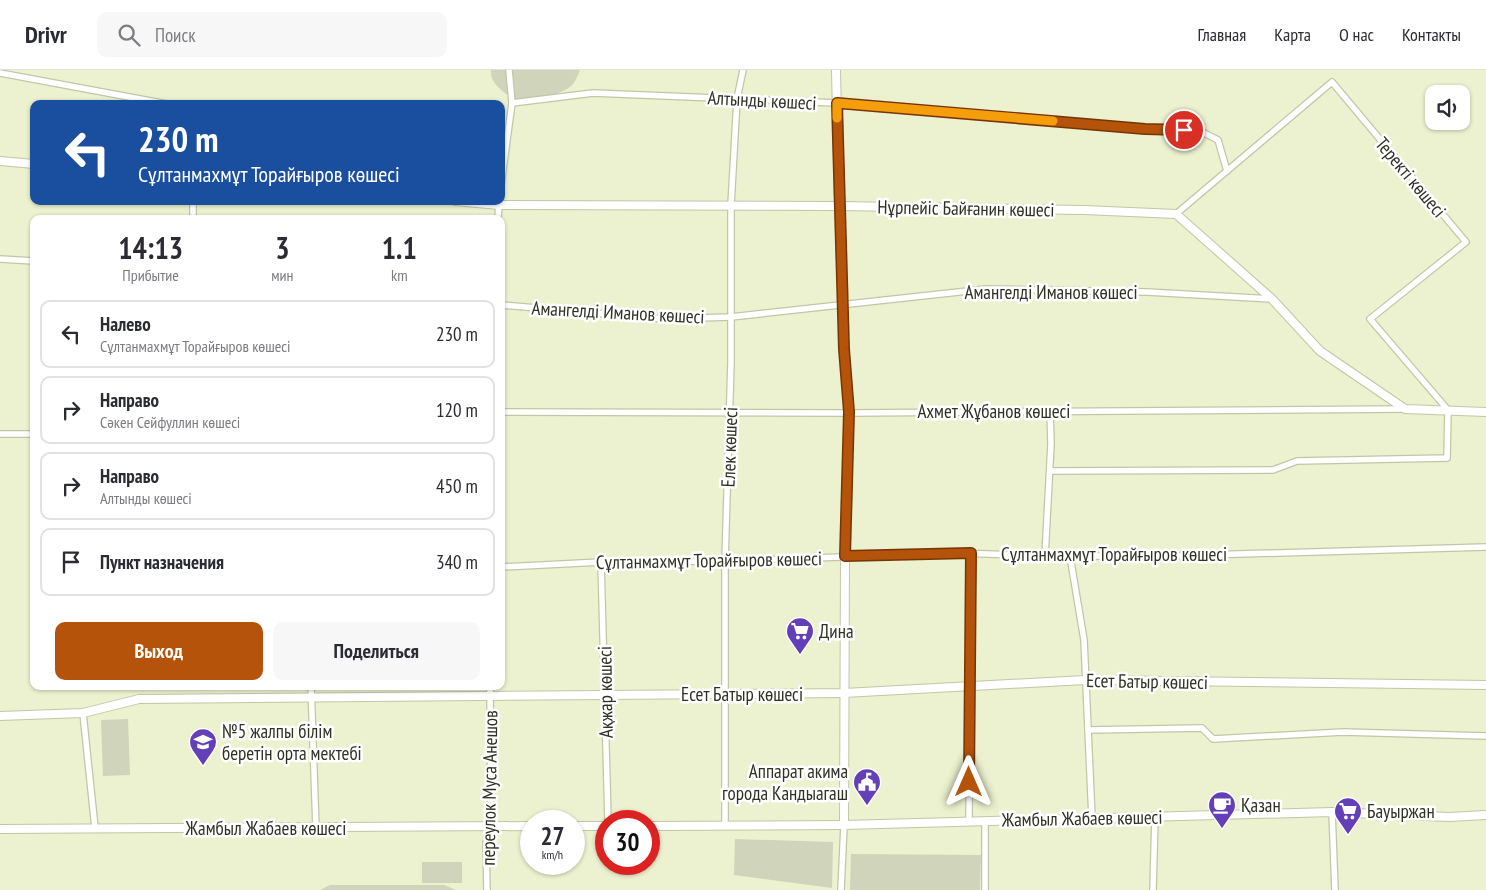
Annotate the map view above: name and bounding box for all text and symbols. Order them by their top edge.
search box [97,12,447,57]
text: Drivr [25,19,67,50]
icon: search [115,21,143,49]
text: Поиск [155,23,196,47]
text: Главная [1198,23,1246,46]
text: Карта [1274,23,1311,46]
text: О нас [1339,23,1374,46]
text: Контакты [1402,23,1461,46]
street label: Алтынды көшесі [707,85,817,115]
map controls [1425,85,1470,130]
button: sound [1425,85,1470,130]
pin [1163,109,1205,151]
text: 230 m [138,116,219,162]
icon: arrive [1170,116,1198,144]
icon: left [55,120,120,185]
street label: Теректі көшесі [1371,132,1451,222]
text: Сұлтанмахмұт Торайғыров көшесі [138,160,400,188]
street label: Нұрпейіс Байғанин көшесі [877,194,1055,222]
text: 14:13 [118,228,183,267]
text: 3 [275,228,290,267]
text: 1.1 [382,228,417,267]
text: Прибытие [122,265,179,285]
text: мин [271,265,294,285]
text: km [391,265,408,285]
street label: Амангелді Иманов көшесі [964,280,1138,304]
street label: Амангелді Иманов көшесі [531,295,705,329]
text: Налево [100,312,151,336]
icon: left [57,320,85,348]
text: 230 m [436,322,478,346]
text: Сұлтанмахмұт Торайғыров көшесі [100,336,290,356]
text: Направо [100,388,159,412]
icon: right [57,396,85,424]
text: 120 m [436,398,478,422]
street label: Ахмет Жұбанов көшесі [918,399,1070,423]
street label: Елек көшесі [716,406,742,488]
text: Сәкен Сейфуллин көшесі [100,412,240,432]
text: Направо [100,464,159,488]
icon: right [57,472,85,500]
text: 450 m [436,474,478,498]
text: Алтынды көшесі [100,488,192,508]
street label: Сұлтанмахмұт Торайғыров көшесі [1001,542,1227,566]
street label: Сұлтанмахмұт Торайғыров көшесі [596,546,822,574]
icon: arrive [57,548,85,576]
text: Пункт назначения [100,550,224,574]
text: 340 m [436,550,478,574]
supermarket icon: Дина [785,616,815,655]
place label: Дина [819,619,854,643]
button: Выход [55,622,263,680]
button: Поделиться [273,622,480,680]
street label: Ақжар көшесі [592,646,618,738]
street label: Есет Батыр көшесі [1086,668,1208,694]
street label: Есет Батыр көшесі [681,682,803,706]
street label: переулок Муса Анешов [476,710,502,866]
place label: №5 жалпы білім беретін орта мектебі [222,719,362,765]
school or university icon: №5 жалпы білім беретін орта мектебі [188,727,218,766]
position arrow [942,755,994,807]
place label: Аппарат акима города Кандыагаш [722,759,848,805]
public building icon: Аппарат акима города Кандыагаш [852,767,882,806]
cafe icon: Қазан [1207,790,1237,829]
place label: Қазан [1241,793,1281,817]
supermarket icon: Бауыржан [1333,796,1363,835]
place label: Бауыржан [1367,799,1435,823]
street label: Жамбыл Жабаев көшесі [1000,805,1163,831]
speed limit sign: 30 [595,810,660,875]
street label: Жамбыл Жабаев көшесі [185,816,346,840]
text: 27 [541,820,564,852]
text: km/h [542,847,563,862]

